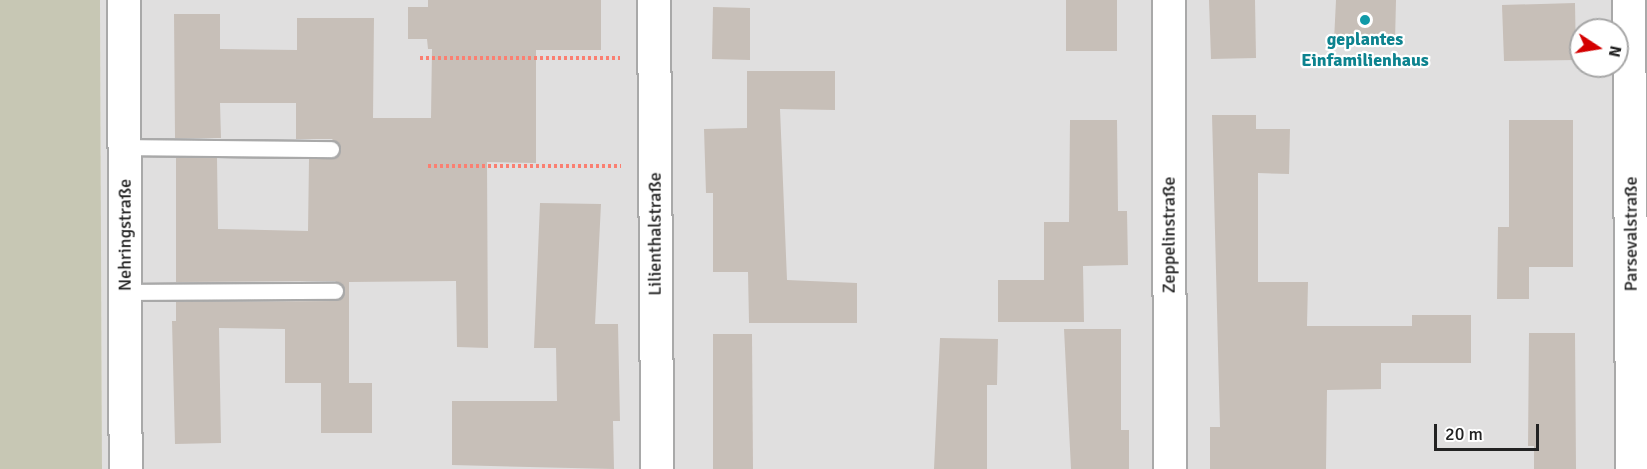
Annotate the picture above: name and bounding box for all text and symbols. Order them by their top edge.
marker: geplantes Einfamilienhaus [1358,13,1372,27]
north arrow [1569,18,1629,78]
place label: geplantes Einfamilienhaus [1301,29,1429,72]
text: N [1604,44,1626,59]
street label: Lilienthalstraße [644,172,666,296]
street label: Zeppelinstraße [1158,177,1180,293]
street label: Parsevalstraße [1620,177,1642,291]
street label: Nehringstraße [114,179,136,291]
scale bar [1437,412,1542,450]
text: 20 m [1445,423,1483,445]

